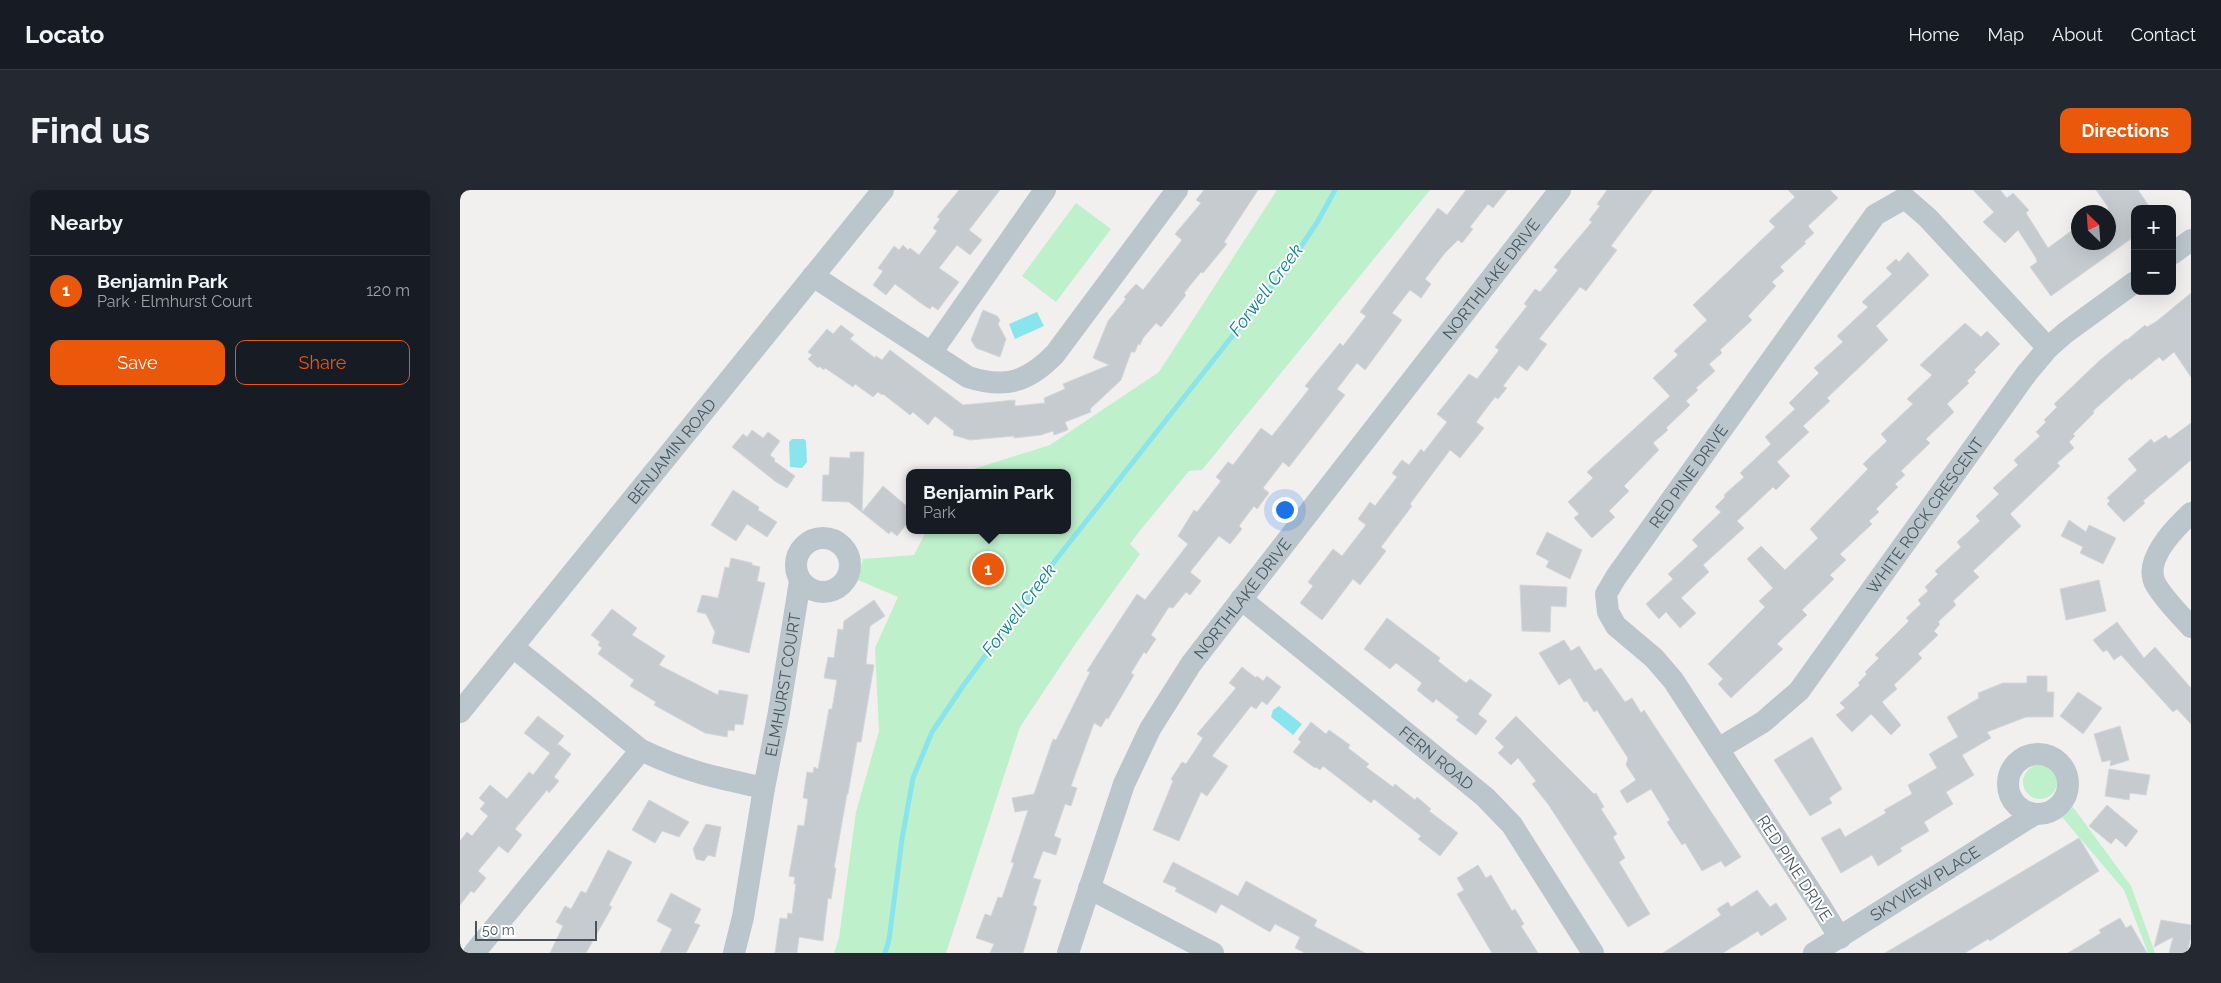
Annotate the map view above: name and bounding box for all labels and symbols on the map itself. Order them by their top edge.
north arrow [2071,205,2116,250]
street label: NORTHLAKE DRIVE [1439,215,1544,343]
water label: Forwell Creek [1224,239,1307,340]
street label: BENJAMIN ROAD [624,395,720,508]
street label: RED PINE DRIVE [1645,421,1732,532]
street label: WHITE ROCK CRESCENT [1863,434,1988,597]
your location [1272,497,1298,523]
street label: NORTHLAKE DRIVE [1190,535,1295,662]
pin: 1 [972,550,1004,588]
water label: Forwell Creek [977,559,1060,660]
street label: ELMHURST COURT [761,611,805,758]
street label: FERN ROAD [1395,722,1477,794]
street label: RED PINE DRIVE [1753,812,1836,925]
street label: SKYVIEW PLACE [1867,842,1984,925]
scale bar [475,918,598,941]

